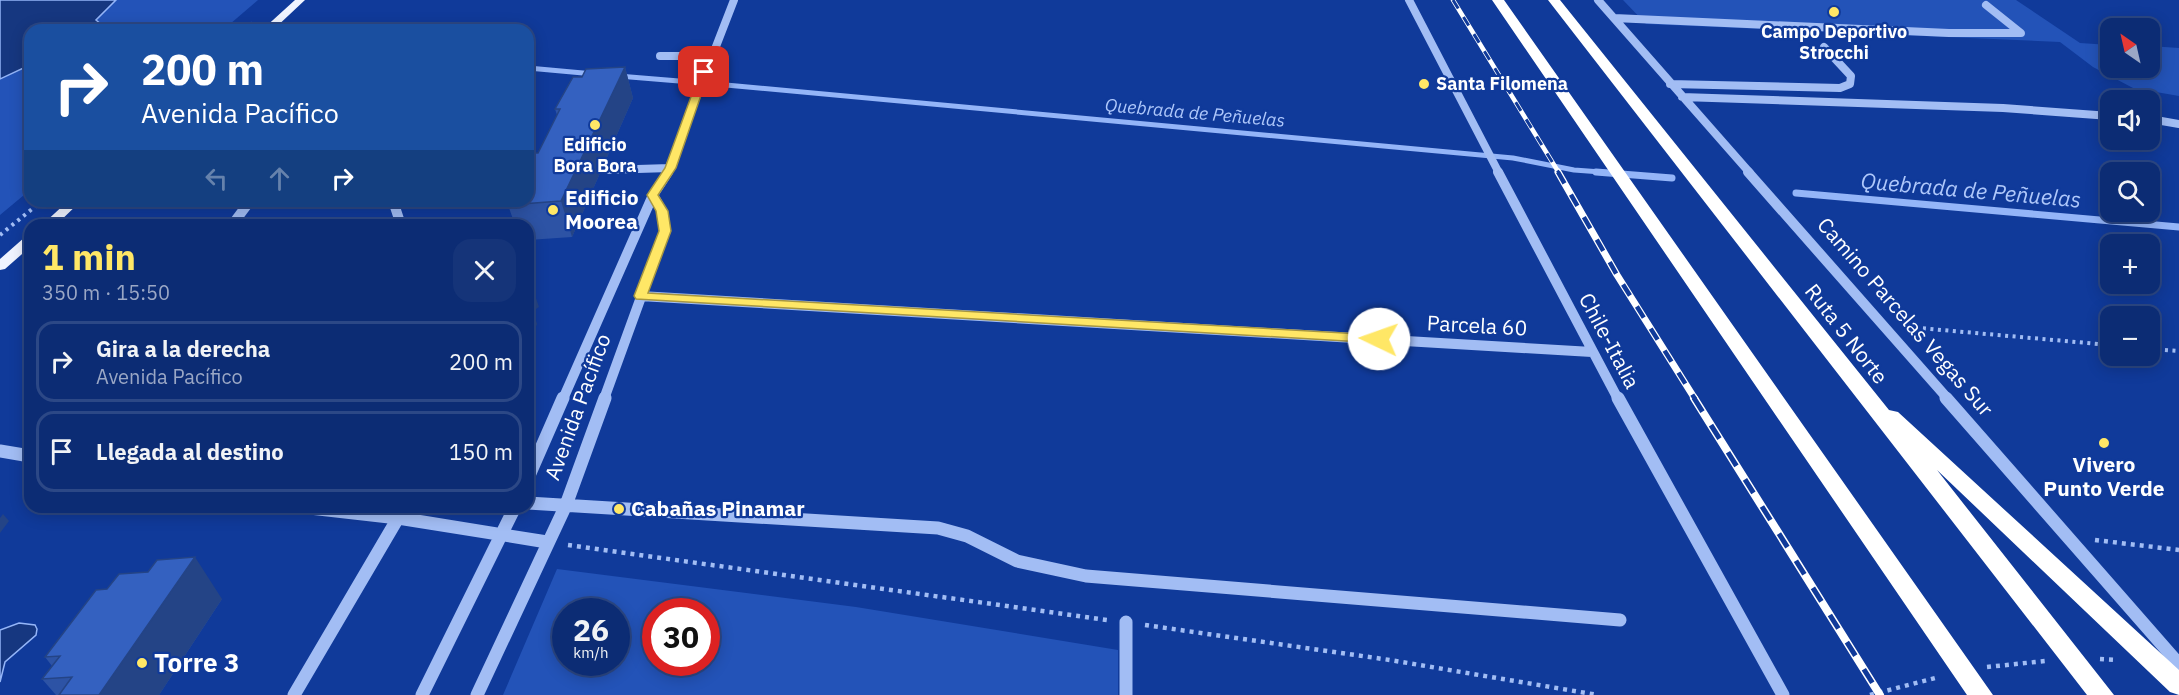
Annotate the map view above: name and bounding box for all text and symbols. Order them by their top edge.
marker: Campo Deportivo Strocchi [1827,5,1841,19]
north arrow [2100,18,2160,78]
map controls [2100,18,2160,366]
place label: Campo Deportivo Strocchi [1761,20,1907,64]
text: 200 m [141,42,264,97]
pin [678,46,729,97]
icon: right [42,48,120,126]
icon: arrive [687,55,720,88]
place label: Santa Filomena [1436,72,1568,95]
marker: Santa Filomena [1417,77,1431,91]
button: sound [2100,90,2160,150]
water label: Quebrada de Peñuelas [1104,93,1286,132]
text: Avenida Pacífico [141,95,339,130]
marker: Edificio Bora Bora [588,118,602,132]
place label: Edificio Bora Bora [553,133,637,177]
icon: left [200,162,233,195]
icon: ahead [263,162,296,195]
icon: right [326,162,359,195]
button: search [2100,162,2160,222]
water label: Quebrada de Peñuelas [1860,165,2082,214]
place label: Edificio Moorea [565,183,639,235]
marker: Edificio Moorea [546,203,560,217]
street label: Camino Parcelas Vegas Sur [1812,211,2000,422]
text: 1 min [42,233,136,280]
button: + [2100,234,2160,294]
button: close [453,239,516,302]
street label: Ruta 5 Norte [1799,278,1895,389]
text: 350 m · 15:50 [42,279,170,306]
street label: Chile-Italia [1573,288,1647,393]
button: − [2100,306,2160,366]
position arrow [1347,307,1411,371]
street label: Parcela 60 [1426,308,1528,342]
street label: Avenida Pacífico [538,330,617,484]
text: Gira a la derecha [96,334,270,363]
icon: right [45,345,78,378]
text: 200 m [449,347,513,376]
text: Avenida Pacífico [96,363,243,390]
icon: arrive [45,435,78,468]
marker: Vivero Punto Verde [2097,436,2111,450]
text: Llegada al destino [96,437,284,466]
text: 150 m [449,437,513,466]
place label: Vivero Punto Verde [2043,450,2165,502]
place label: Cabañas Pinamar [631,494,805,522]
marker: Cabañas Pinamar [612,502,626,516]
speed limit sign: 30 [642,598,720,676]
text: 26 [573,610,609,649]
text: km/h [573,643,609,662]
place label: Torre 3 [154,645,239,679]
marker: Torre 3 [135,656,149,670]

